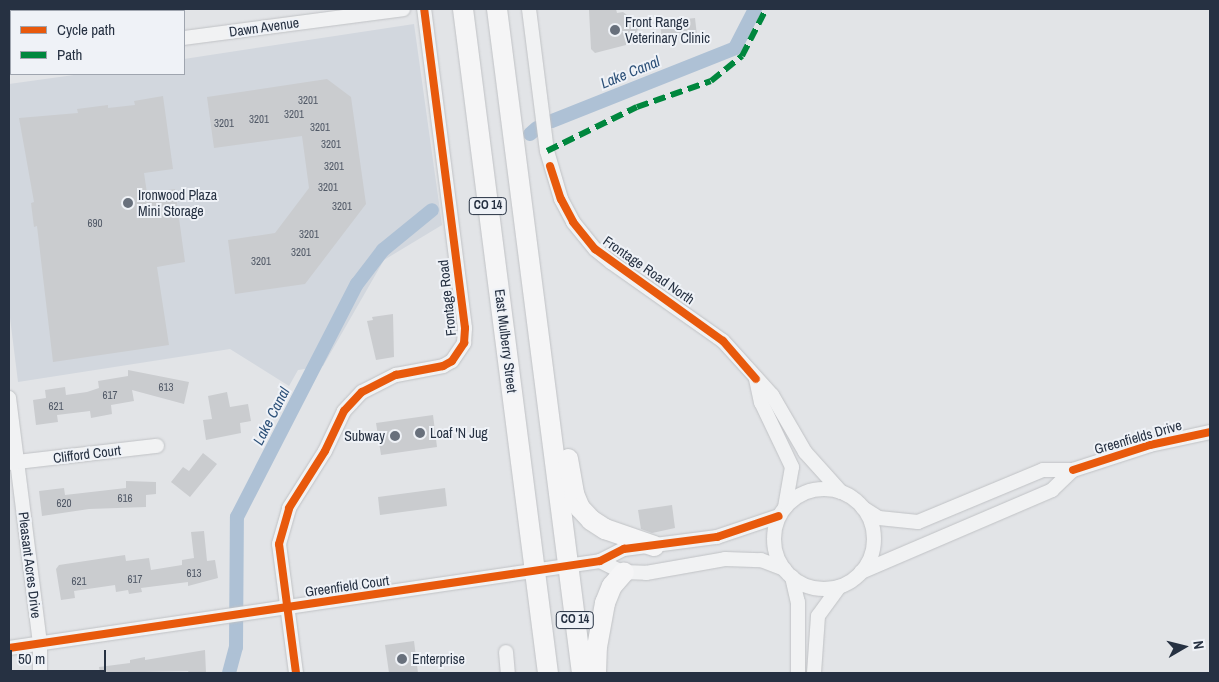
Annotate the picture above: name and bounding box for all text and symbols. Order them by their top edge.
legend [10,10,185,75]
street label: Dawn Avenue [228,14,300,40]
place label: Front Range Veterinary Clinic [625,14,710,46]
text: Cycle path [57,19,115,40]
marker: Front Range Veterinary Clinic [609,24,621,36]
text: Path [57,44,82,65]
water label: Lake Canal [598,52,662,92]
house number: 3201 [298,93,318,107]
house number: 3201 [284,107,304,121]
house number: 3201 [249,112,269,126]
house number: 3201 [214,116,234,130]
house number: 3201 [310,120,330,134]
house number: 3201 [321,137,341,151]
house number: 3201 [324,159,344,173]
house number: 3201 [318,180,338,194]
place label: Ironwood Plaza Mini Storage [138,187,217,220]
marker: Ironwood Plaza Mini Storage [122,197,134,209]
road number: CO 14 [468,197,508,216]
house number: 3201 [332,199,352,213]
house number: 690 [87,216,103,230]
house number: 3201 [299,227,319,241]
street label: Frontage Road North [600,232,698,308]
house number: 3201 [291,245,311,259]
house number: 3201 [251,254,271,268]
street label: Frontage Road [435,259,459,337]
street label: East Mulberry Street [491,288,521,394]
house number: 613 [158,380,174,394]
water label: Lake Canal [249,384,293,448]
house number: 617 [102,388,118,402]
house number: 621 [48,399,64,413]
street label: Greenfields Drive [1092,417,1184,457]
place label: Loaf 'N Jug [430,425,488,441]
marker: Loaf 'N Jug [414,427,426,439]
place label: Subway [344,428,385,444]
marker: Subway [389,430,401,442]
street label: Clifford Court [52,442,122,466]
house number: 616 [117,491,133,505]
house number: 620 [56,496,72,510]
street label: Pleasant Acres Drive [15,510,45,620]
house number: 613 [186,566,202,580]
house number: 617 [127,572,143,586]
street label: Greenfield Court [304,572,390,600]
house number: 621 [71,574,87,588]
road number: CO 14 [555,610,595,630]
north arrow [1159,622,1209,672]
scale bar [12,640,109,672]
text: N [1189,640,1208,650]
text: 50 m [18,648,45,669]
place label: Enterprise [412,651,465,667]
marker: Enterprise [396,653,408,665]

